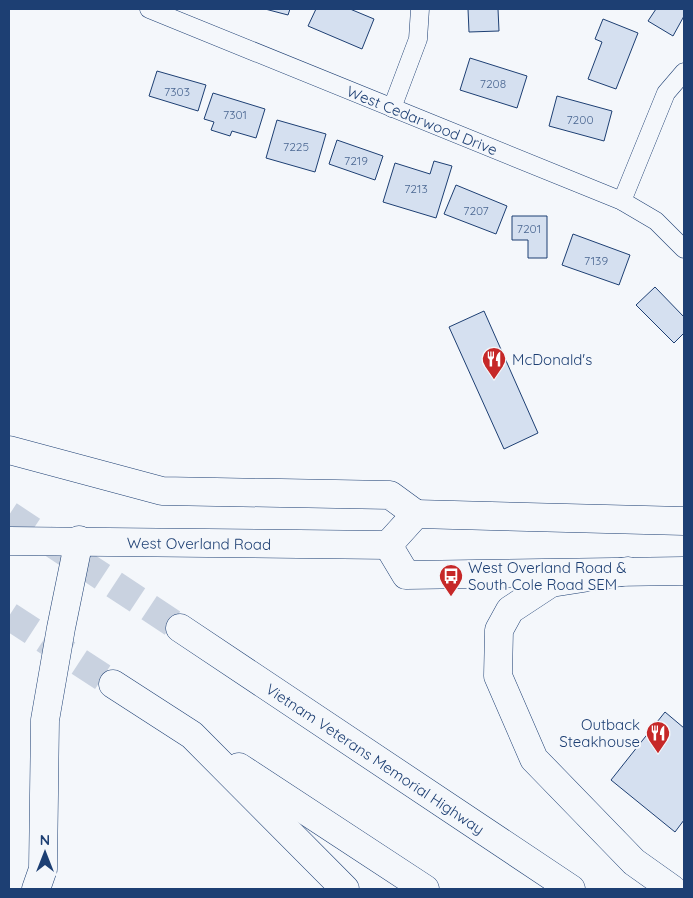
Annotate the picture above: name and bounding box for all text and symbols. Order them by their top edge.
house number: 7208 [480,76,506,91]
street label: West Cedarwood Drive [344,81,500,159]
house number: 7303 [164,84,190,99]
house number: 7301 [223,107,247,122]
house number: 7200 [566,112,594,127]
house number: 7225 [283,139,309,154]
house number: 7219 [344,153,368,168]
house number: 7213 [404,181,428,196]
house number: 7207 [463,203,489,218]
house number: 7201 [517,221,541,236]
house number: 7139 [584,253,608,268]
restaurant icon: McDonald's [481,346,507,380]
place label: McDonald's [512,350,592,369]
street label: West Overland Road [127,533,271,553]
place label: West Overland Road & South Cole Road SEM [468,558,626,594]
bus stop icon: West Overland Road & South Cole Road SEM [438,563,464,597]
street label: Vietnam Veterans Memorial Highway [263,679,488,838]
place label: Outback Steakhouse [559,715,640,751]
restaurant icon: Outback Steakhouse [645,720,671,754]
north arrow [20,828,70,878]
text: N [40,831,50,849]

